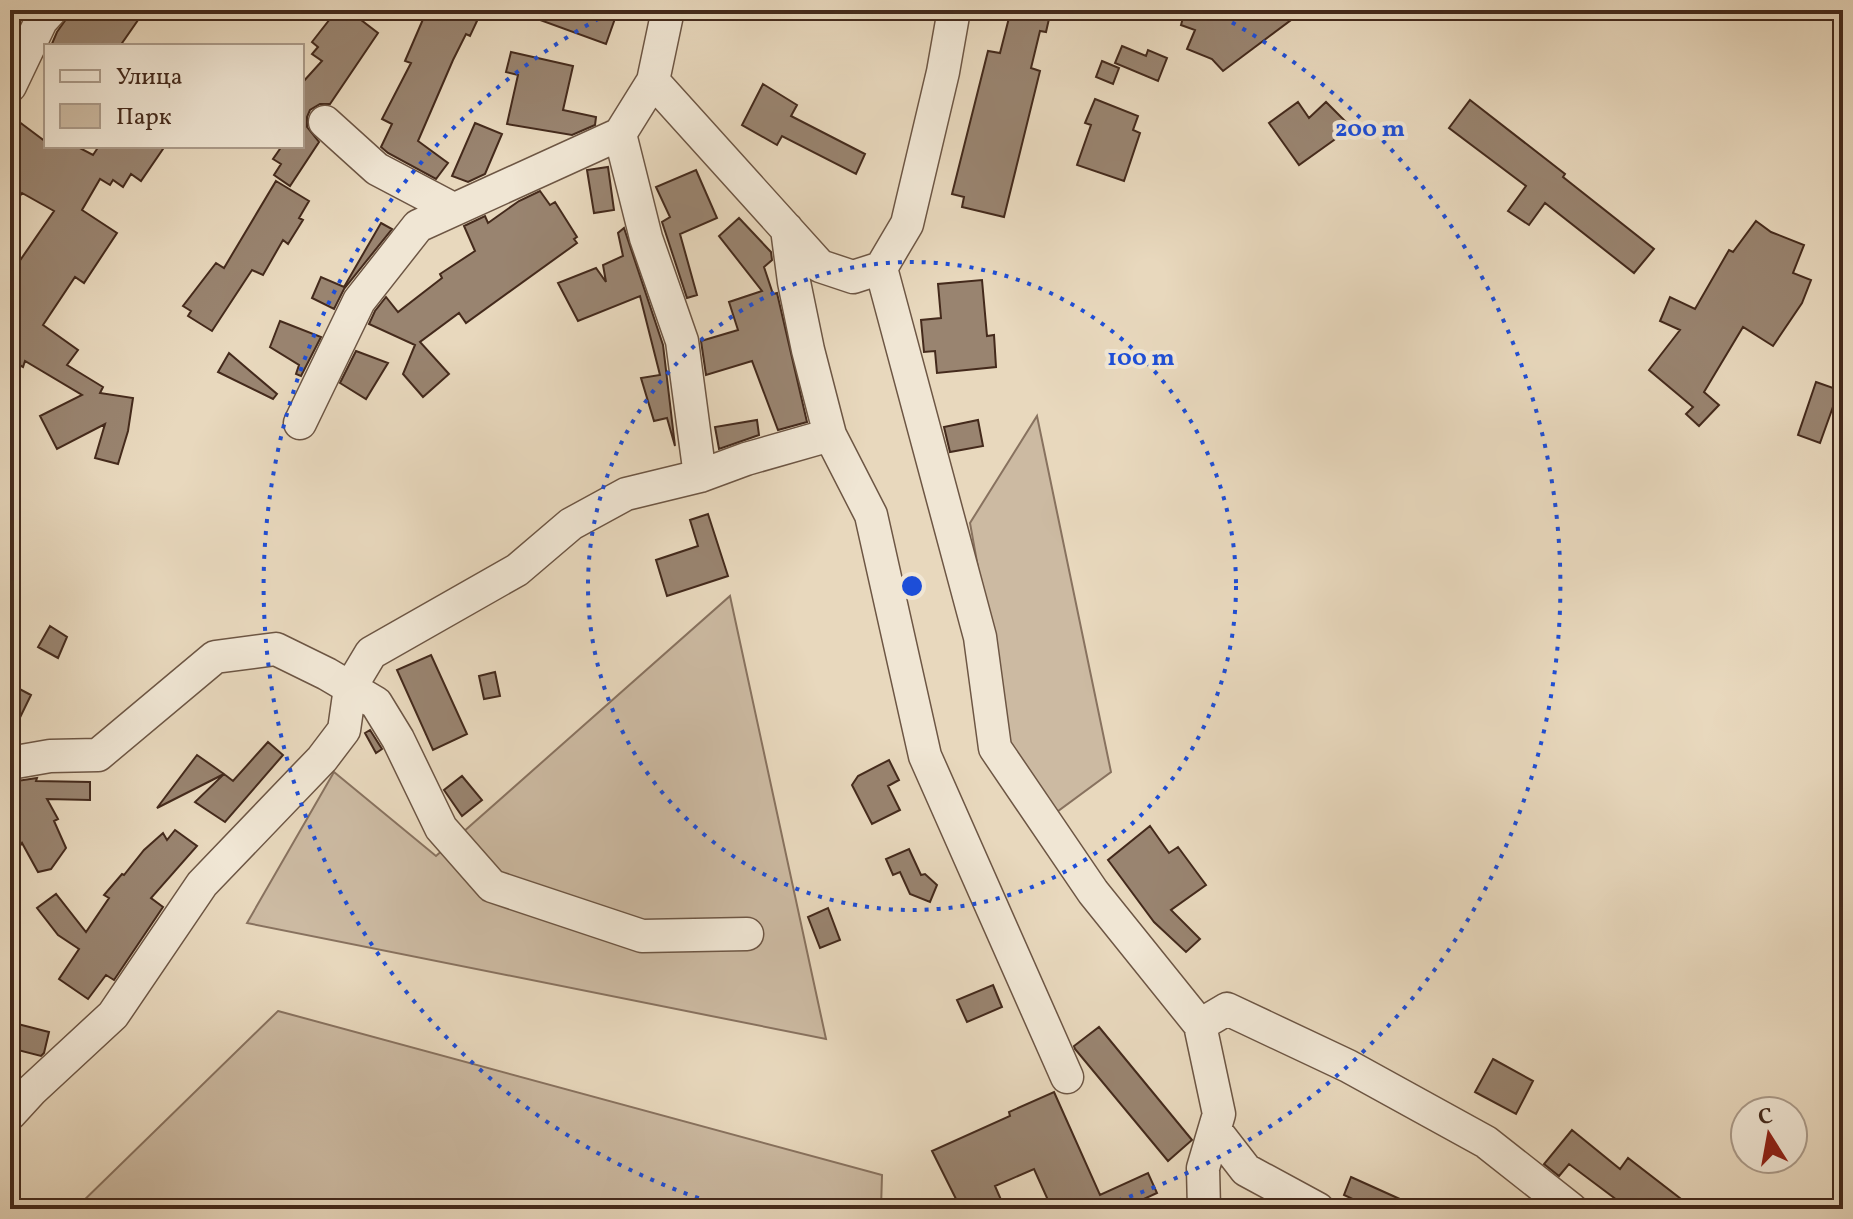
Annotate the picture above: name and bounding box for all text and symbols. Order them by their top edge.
legend [44,44,304,148]
text: Улица [116,61,183,95]
text: Парк [116,101,172,135]
text: 200 m [1335,113,1405,147]
text: 100 m [1107,342,1175,376]
centre of rings [898,572,926,600]
north arrow [1729,1095,1809,1175]
text: С [1756,1101,1776,1134]

